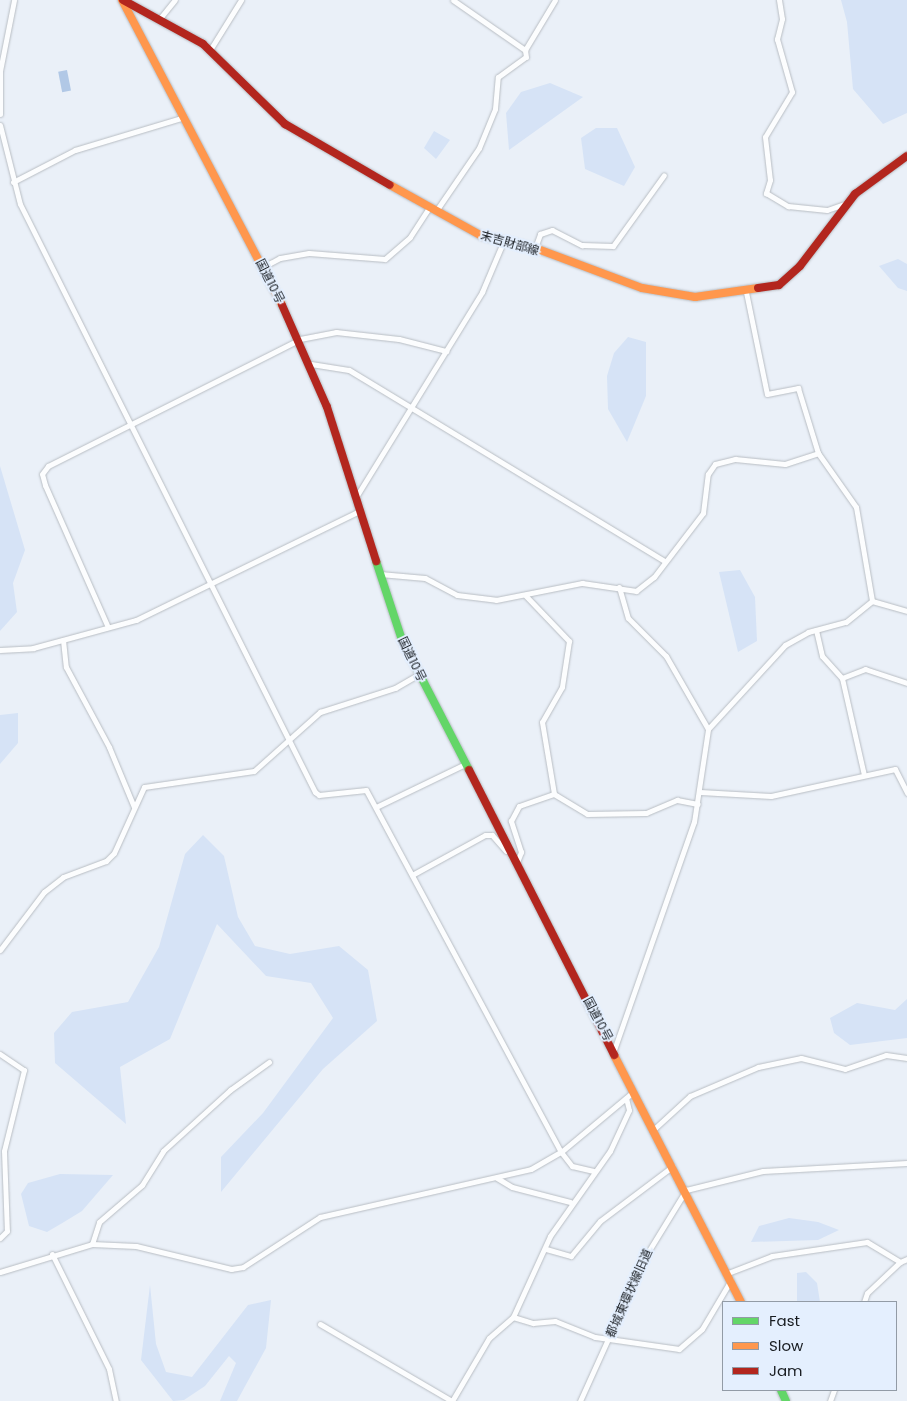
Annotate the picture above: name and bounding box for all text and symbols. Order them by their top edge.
street label: 末吉財部線 [479,228,541,258]
street label: 国道10号 [253,257,287,305]
street label: 国道10号 [395,635,429,683]
street label: 国道10号 [581,995,615,1043]
street label: 都城東環状線旧道 [603,1246,655,1340]
legend [722,1301,897,1391]
text: Fast [769,1310,800,1331]
text: Slow [769,1335,803,1356]
text: Jam [769,1360,803,1381]

